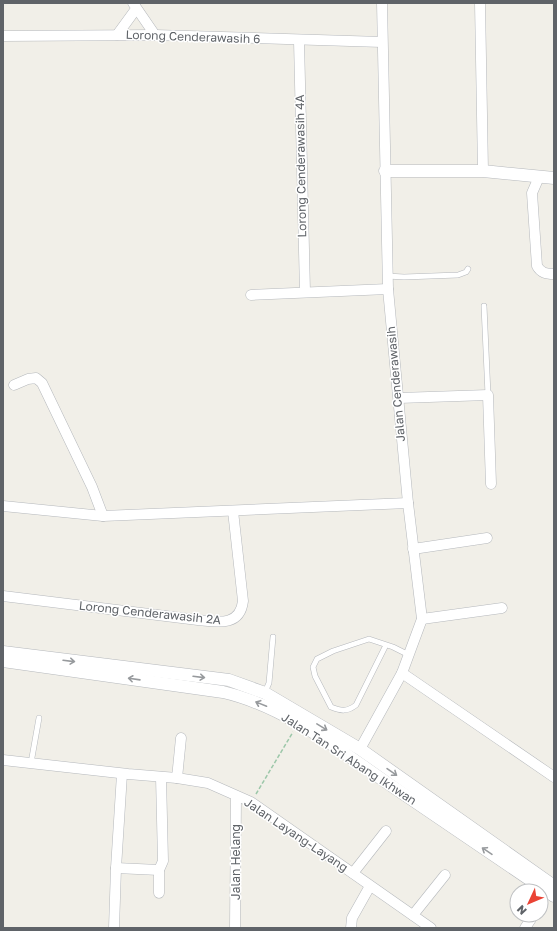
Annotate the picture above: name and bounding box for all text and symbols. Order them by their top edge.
street label: Lorong Cenderawasih 6 [125,27,261,46]
street label: Lorong Cenderawasih 4A [292,94,309,238]
street label: Jalan Cenderawasih [383,326,408,442]
street label: Lorong Cenderawasih 2A [78,598,222,627]
one-way arrow [63,657,76,664]
one-way arrow [192,673,205,680]
one-way arrow [127,675,140,683]
one-way arrow [255,700,267,707]
street label: Jalan Tan Sri Abang Ikhwan [279,709,420,808]
one-way arrow [316,723,328,731]
one-way arrow [386,768,397,776]
street label: Jalan Layang-Layang [242,794,351,875]
street label: Jalan Helang [228,824,243,900]
one-way arrow [482,847,493,855]
north arrow [509,883,549,923]
text: N [514,903,529,918]

